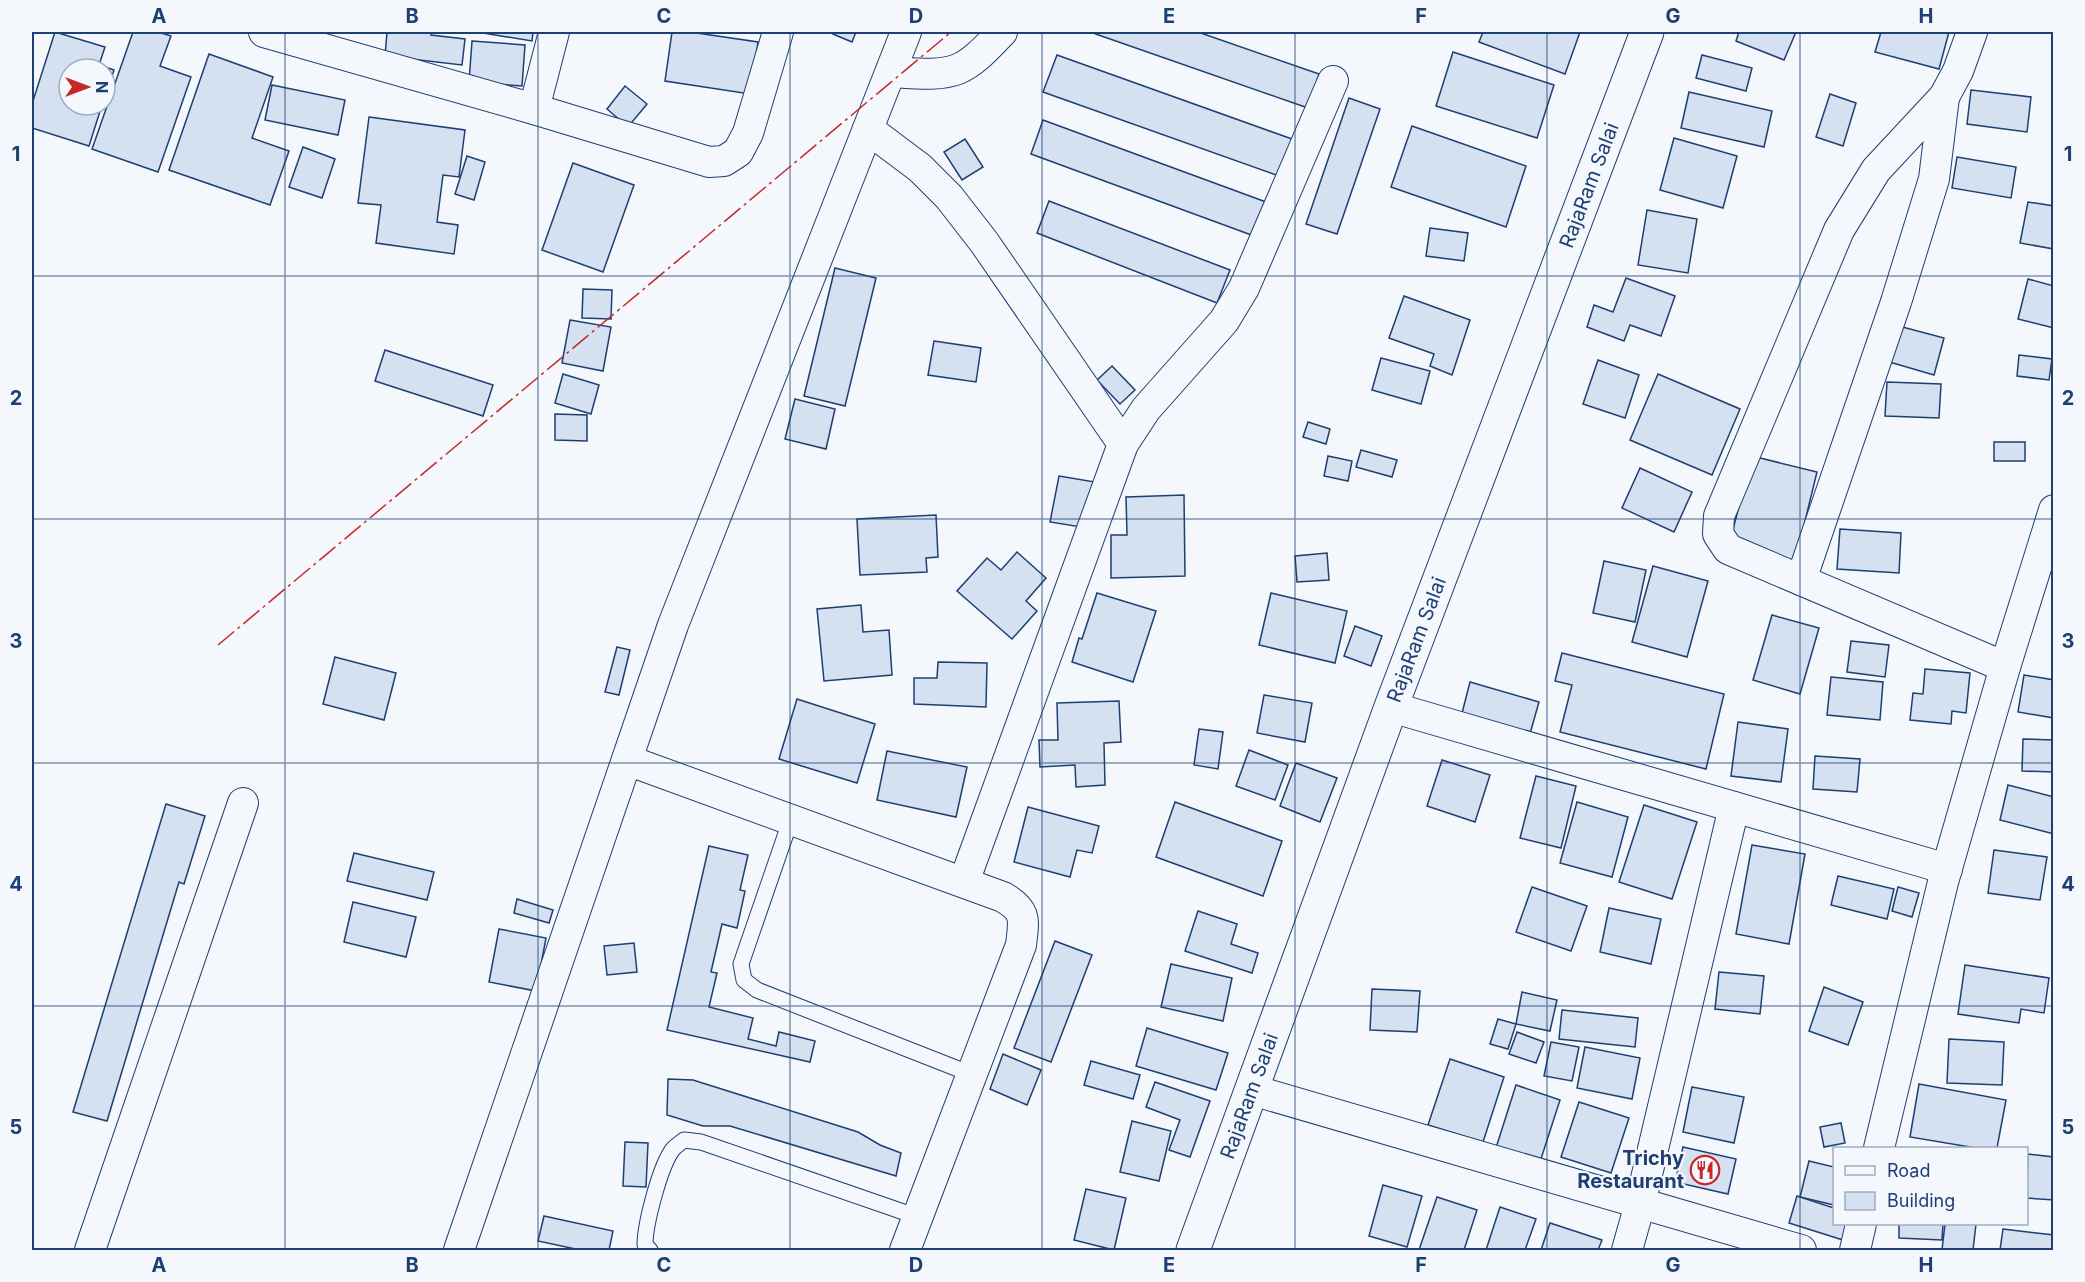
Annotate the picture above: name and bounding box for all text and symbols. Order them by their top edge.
text: A [152,4,167,28]
text: B [405,4,419,28]
text: C [657,4,671,28]
text: D [909,4,923,28]
text: E [1163,4,1175,28]
text: F [1415,4,1427,28]
text: G [1665,4,1681,28]
text: H [1919,4,1933,28]
north arrow [57,57,117,117]
text: N [92,81,112,93]
street label: RajaRam Salai [1554,119,1624,251]
text: 1 [12,142,20,166]
text: 1 [2064,142,2072,166]
text: 2 [10,386,22,410]
text: 2 [2062,386,2074,410]
street label: RajaRam Salai [1382,574,1451,706]
text: 3 [10,629,22,653]
text: 3 [2062,629,2074,653]
text: 4 [9,872,23,896]
text: 4 [2061,872,2075,896]
street label: RajaRam Salai [1215,1030,1283,1162]
text: 5 [10,1115,22,1139]
text: 5 [2062,1115,2074,1139]
place label: Trichy Restaurant [1577,1146,1684,1193]
legend [1833,1147,2028,1225]
restaurant icon: Trichy Restaurant [1689,1154,1721,1186]
text: Road [1887,1160,1930,1181]
text: Building [1887,1190,1955,1211]
text: A [152,1253,167,1277]
text: B [405,1253,419,1277]
text: C [657,1253,671,1277]
text: D [909,1253,923,1277]
text: E [1163,1253,1175,1277]
text: F [1415,1253,1427,1277]
text: G [1665,1253,1681,1277]
text: H [1919,1253,1933,1277]

